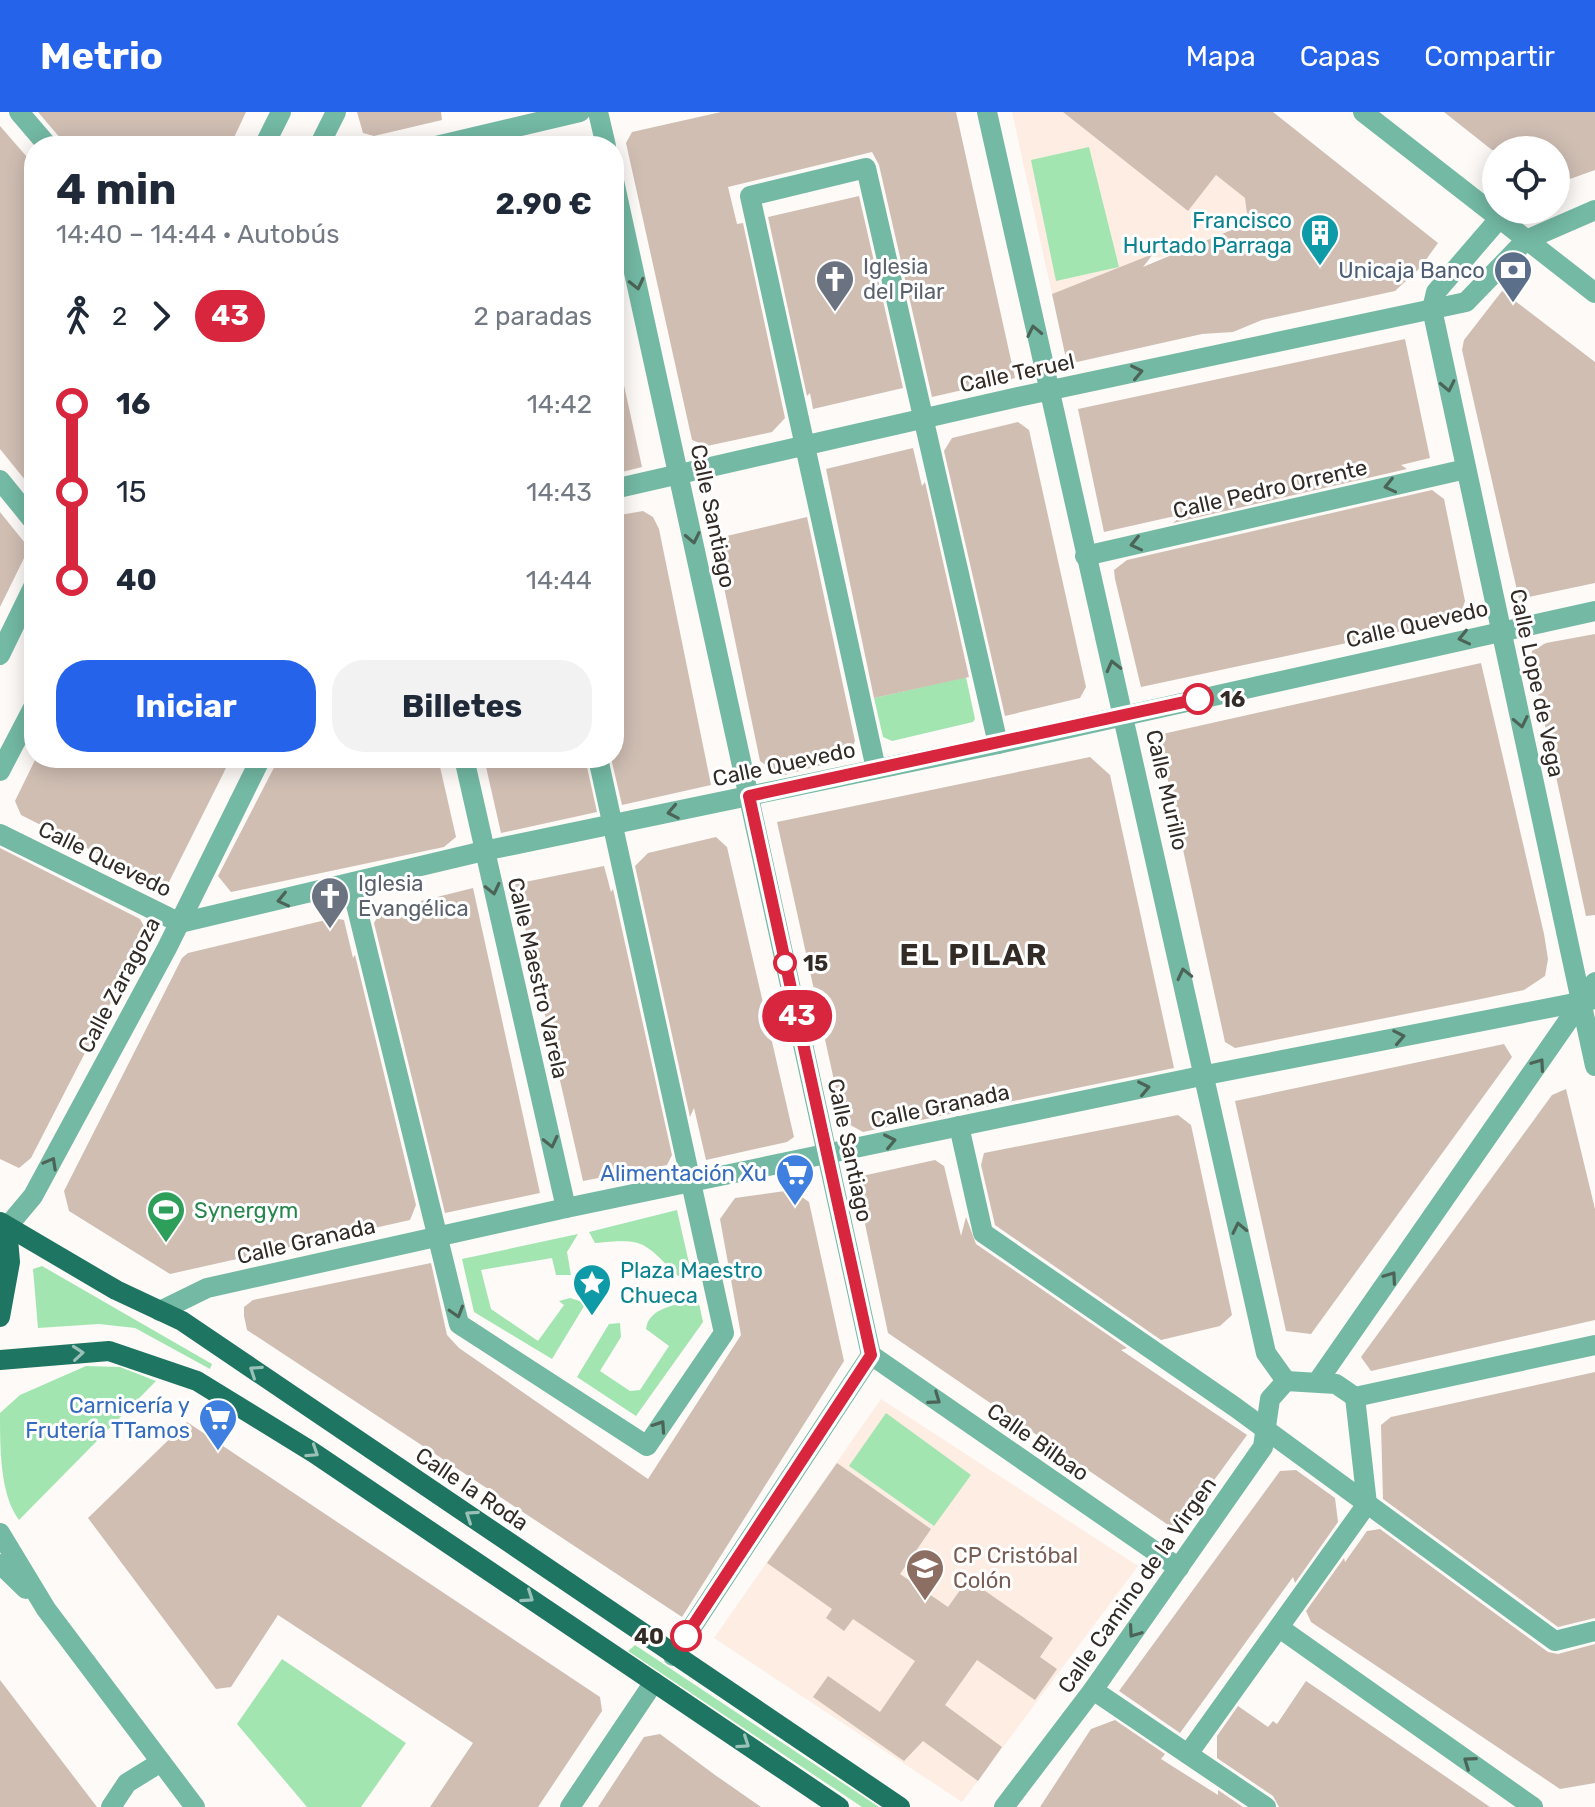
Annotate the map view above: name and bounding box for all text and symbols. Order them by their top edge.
text: Metrio [40,33,163,79]
text: Mapa [1186,40,1256,73]
text: Capas [1300,40,1380,73]
text: Compartir [1424,40,1555,73]
map controls [1482,136,1570,224]
button: locate [1482,136,1570,224]
text: 4 min [56,163,177,215]
text: 2.90 € [496,186,592,222]
place label: Francisco Hurtado Parraga [1123,207,1292,259]
building icon: Francisco Hurtado Parraga [1299,212,1341,267]
text: 14:40 – 14:44 · Autobús [56,219,339,250]
bank icon: Unicaja Banco [1492,249,1534,304]
place label: Iglesia del Pilar [863,253,945,305]
place label: Unicaja Banco [1338,257,1485,284]
church icon: Iglesia del Pilar [814,258,856,313]
one-way arrow [628,277,645,290]
icon: walk [56,294,100,338]
icon: forward [139,294,183,338]
text: 43 [211,299,249,332]
text: 2 [112,301,127,332]
text: 2 paradas [473,301,592,332]
one-way arrow [1026,325,1043,339]
street label: Calle Teruel [957,348,1077,398]
one-way arrow [1130,364,1143,381]
one-way arrow [1439,378,1456,392]
text: 16 [116,386,150,422]
text: 14:42 [527,389,592,420]
street label: Calle Santiago [685,442,741,590]
street label: Calle Pedro Orrente [1170,454,1370,524]
text: 15 [116,474,147,510]
text: 14:43 [526,477,592,508]
one-way arrow [1383,477,1397,494]
one-way arrow [684,531,701,545]
one-way arrow [1130,535,1144,552]
text: 40 [116,562,157,598]
text: 14:44 [526,565,592,596]
street label: Calle Lope de Vega [1504,586,1570,780]
street label: Calle Quevedo [1343,595,1491,653]
one-way arrow [1458,629,1471,646]
button: Iniciar [56,660,316,752]
button: Billetes [332,660,592,752]
one-way arrow [1105,660,1122,674]
marker: 16 [1183,684,1213,714]
place label: 16 [1220,686,1245,713]
one-way arrow [1512,714,1529,728]
street label: Calle Murillo [1140,727,1194,853]
street label: Calle Quevedo [710,736,858,792]
one-way arrow [666,802,679,819]
street label: Calle Quevedo [34,815,176,903]
place label: Iglesia Evangélica [358,870,469,922]
church icon: Iglesia Evangélica [309,875,351,930]
street label: Calle Maestro Varela [502,875,574,1081]
one-way arrow [484,881,501,895]
one-way arrow [276,890,290,907]
street label: Calle Zaragoza [72,913,166,1057]
district label: EL PILAR [900,937,1048,973]
place label: 15 [803,950,828,977]
marker: 15 [774,952,796,974]
one-way arrow [1176,968,1193,982]
line badge: 43 [761,990,833,1042]
text: 43 [778,999,816,1032]
one-way arrow [1392,1029,1405,1046]
one-way arrow [1529,1058,1544,1072]
street label: Calle Santiago [822,1076,878,1224]
street label: Calle Granada [868,1078,1012,1134]
one-way arrow [1137,1080,1151,1097]
one-way arrow [882,1133,896,1150]
one-way arrow [542,1135,559,1148]
supermarket icon: Alimentación Xu [774,1152,816,1207]
one-way arrow [41,1157,56,1171]
place label: Alimentación Xu [600,1160,767,1187]
sports icon: Synergym [145,1189,187,1244]
place label: Synergym [194,1197,298,1224]
street label: Calle Granada [234,1212,378,1270]
one-way arrow [1231,1222,1248,1236]
place label: Plaza Maestro Chueca [620,1257,763,1309]
place icon: Plaza Maestro Chueca [571,1262,613,1317]
one-way arrow [1381,1272,1396,1286]
one-way arrow [448,1305,464,1318]
one-way arrow [72,1345,85,1362]
one-way arrow [249,1366,263,1381]
one-way arrow [926,1389,940,1404]
place label: Carnicería y Frutería TTamos [25,1392,190,1444]
supermarket icon: Carnicería y Frutería TTamos [197,1397,239,1452]
street label: Calle Bilbao [982,1397,1094,1487]
one-way arrow [650,1420,665,1435]
street label: Calle la Roda [410,1441,534,1537]
one-way arrow [304,1442,318,1457]
street label: Calle Camino de la Virgen [1052,1472,1222,1698]
one-way arrow [465,1511,479,1526]
place label: CP Cristóbal Colón [953,1542,1078,1594]
school or university icon: CP Cristóbal Colón [904,1547,946,1602]
one-way arrow [520,1587,534,1602]
marker: 40 [671,1621,701,1651]
place label: 40 [634,1623,664,1650]
one-way arrow [1129,1623,1144,1637]
one-way arrow [735,1733,749,1748]
one-way arrow [1464,1757,1478,1772]

